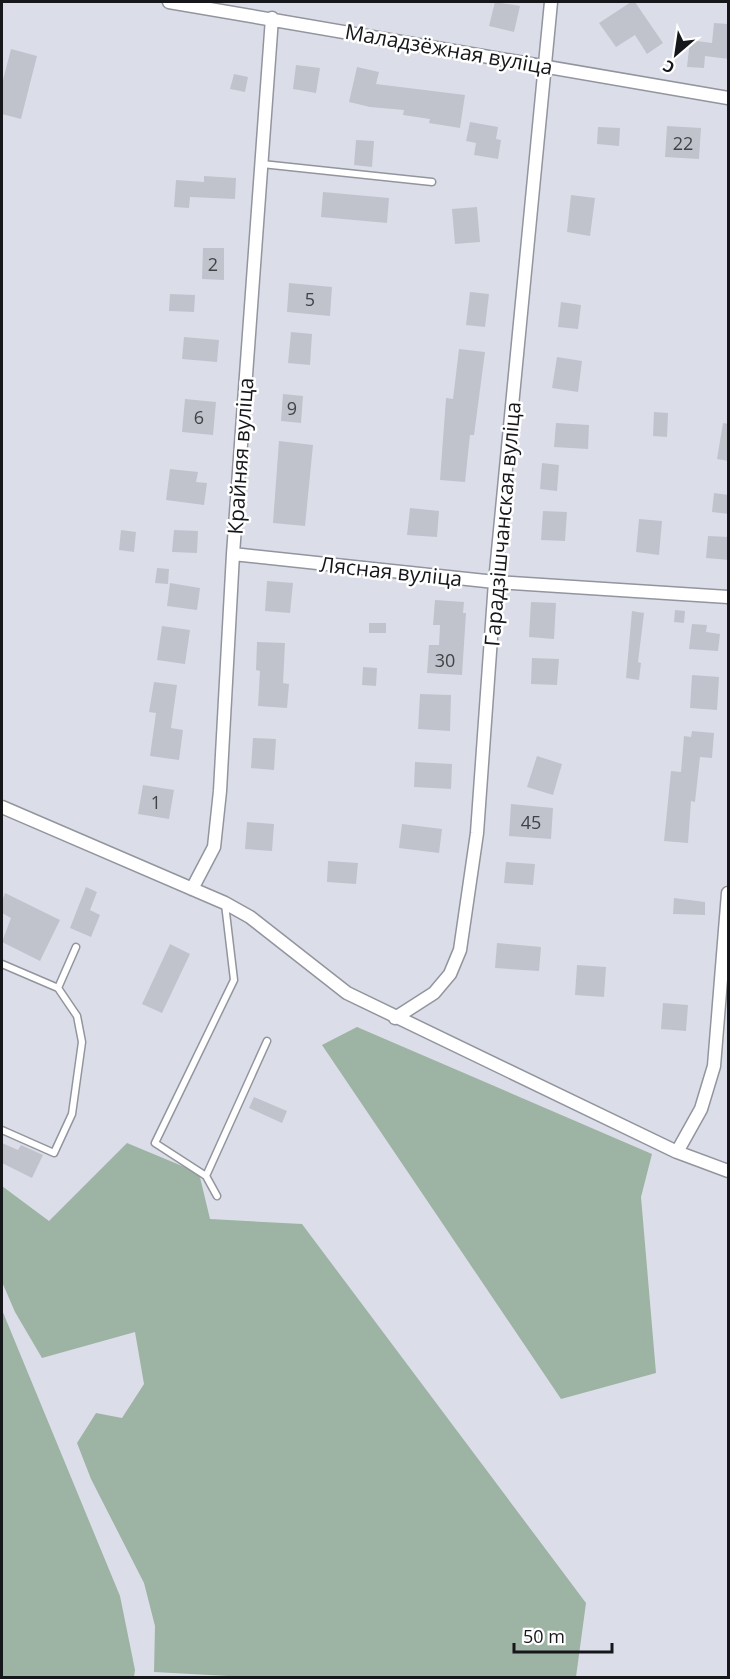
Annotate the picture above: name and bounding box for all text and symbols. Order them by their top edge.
street label: Маладзёжная вуліца [343,17,555,81]
north arrow [646,24,706,84]
text: С [659,55,679,79]
house number: 22 [673,131,693,155]
house number: 2 [208,252,218,276]
house number: 5 [305,287,315,311]
street label: Крайняя вуліца [221,377,259,535]
house number: 9 [287,396,297,420]
street label: Гарадзішчанская вуліца [477,401,527,647]
house number: 6 [194,405,204,429]
street label: Лясная вуліца [318,550,464,592]
house number: 30 [435,648,455,672]
house number: 1 [151,790,161,814]
house number: 45 [521,810,541,834]
scale bar [514,1616,612,1654]
text: 50 m [523,1624,565,1648]

